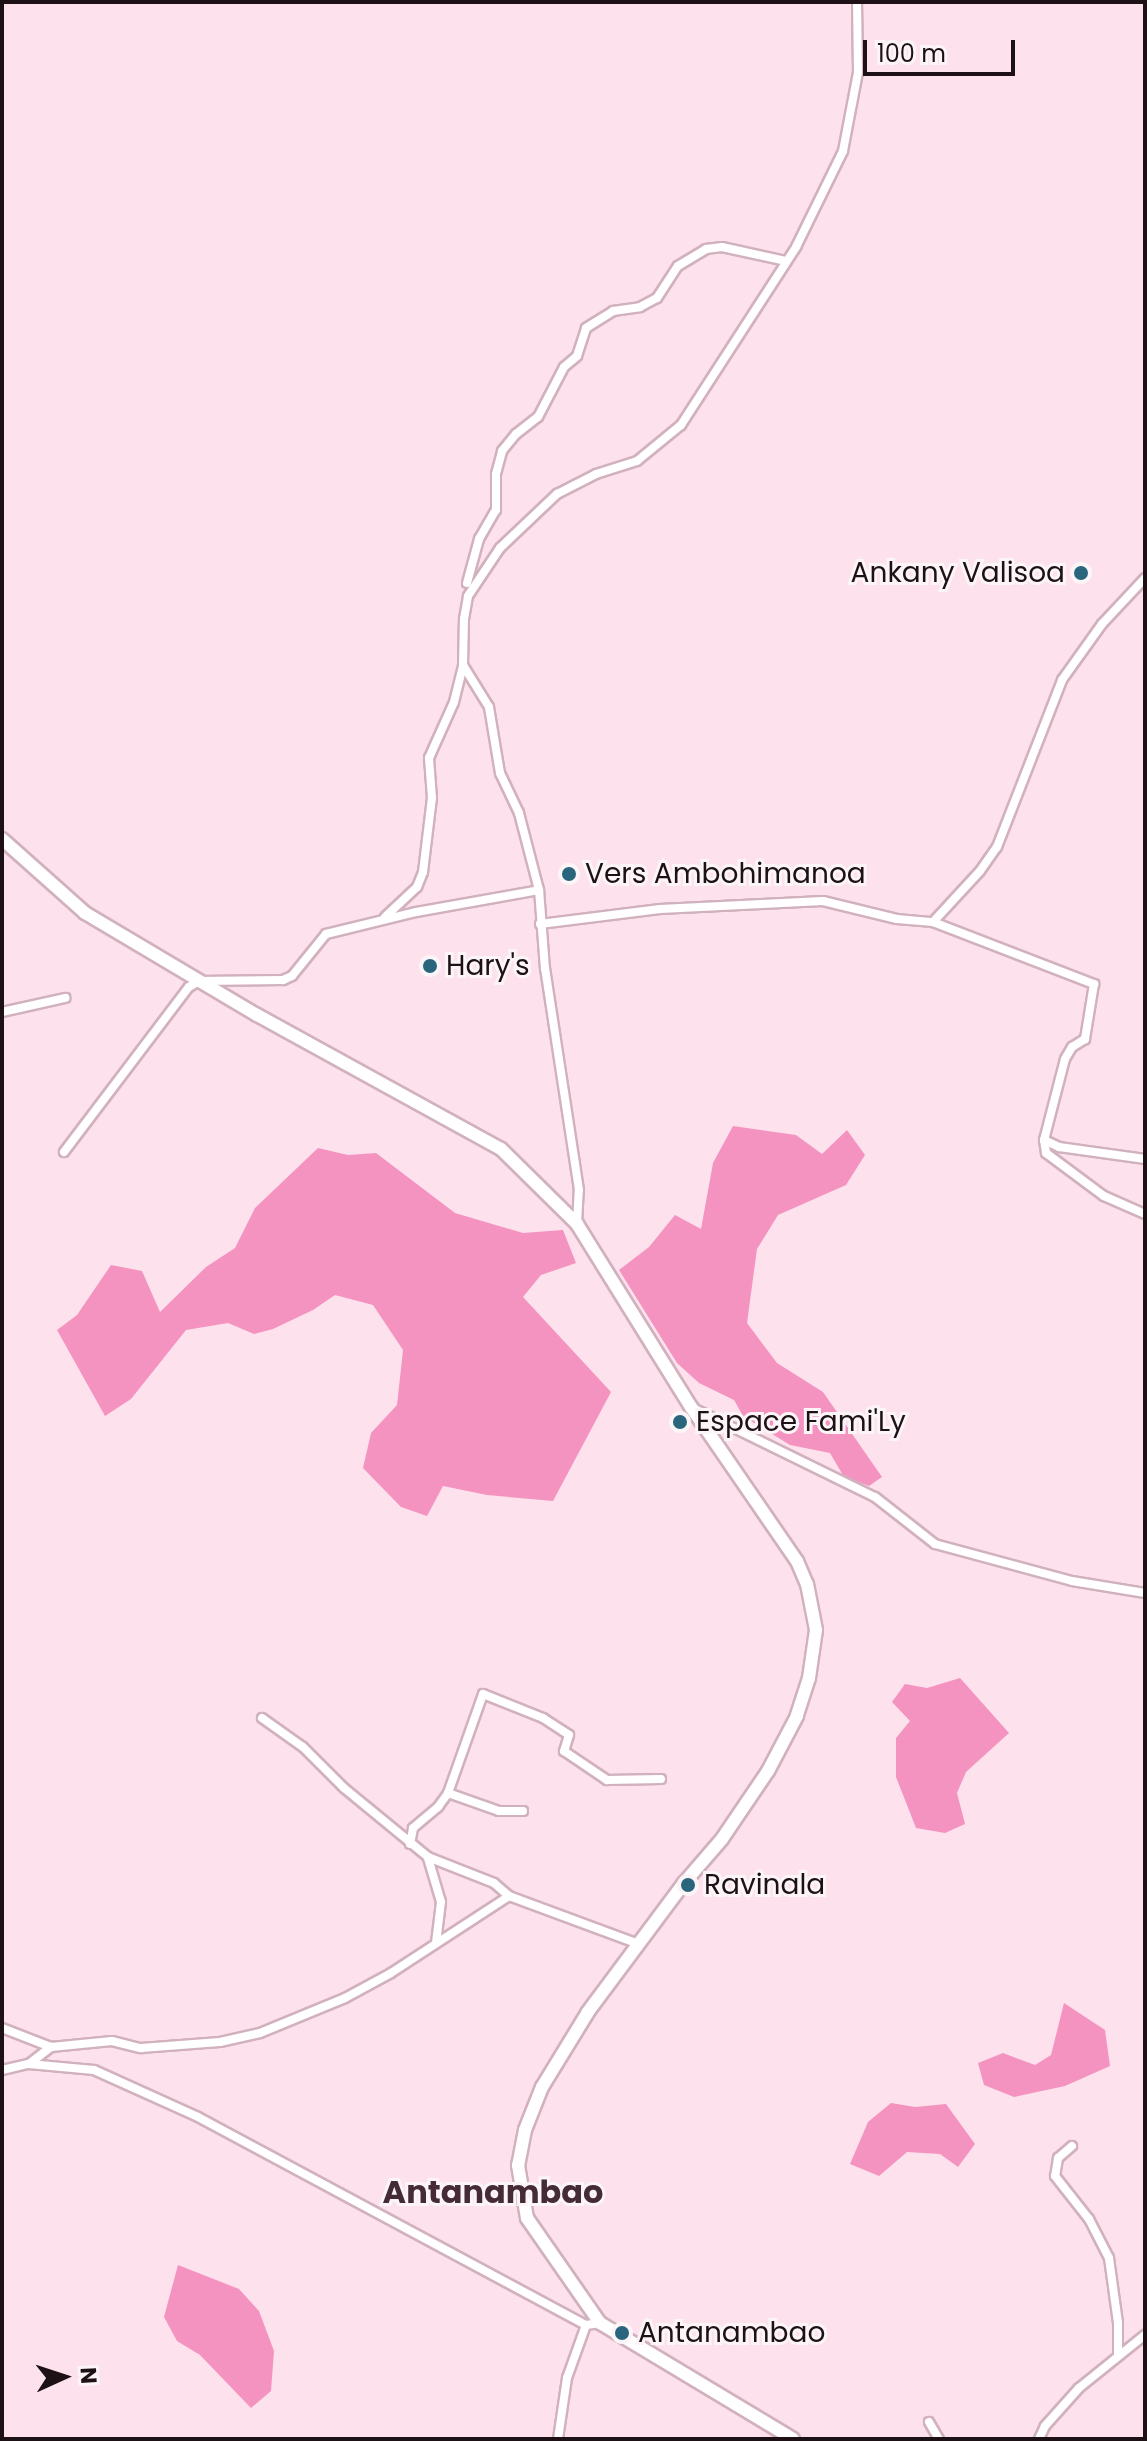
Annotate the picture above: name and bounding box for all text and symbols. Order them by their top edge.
scale bar [867,24,1019,74]
text: 100 m [877,37,946,70]
place label: Ankany Valisoa [851,556,1065,590]
marker: Ankany Valisoa [1072,564,1090,582]
place label: Vers Ambohimanoa [585,857,866,891]
marker: Vers Ambohimanoa [560,865,578,883]
place label: Hary's [446,949,530,983]
marker: Hary's [421,957,439,975]
place label: Espace Fami'Ly [696,1405,906,1439]
marker: Espace Fami'Ly [671,1413,689,1431]
place label: Ravinala [704,1868,825,1902]
marker: Ravinala [679,1876,697,1894]
district label: Antanambao [383,2173,603,2211]
place label: Antanambao [638,2316,825,2350]
marker: Antanambao [613,2324,631,2342]
north arrow [24,2337,104,2417]
text: N [73,2367,104,2385]

